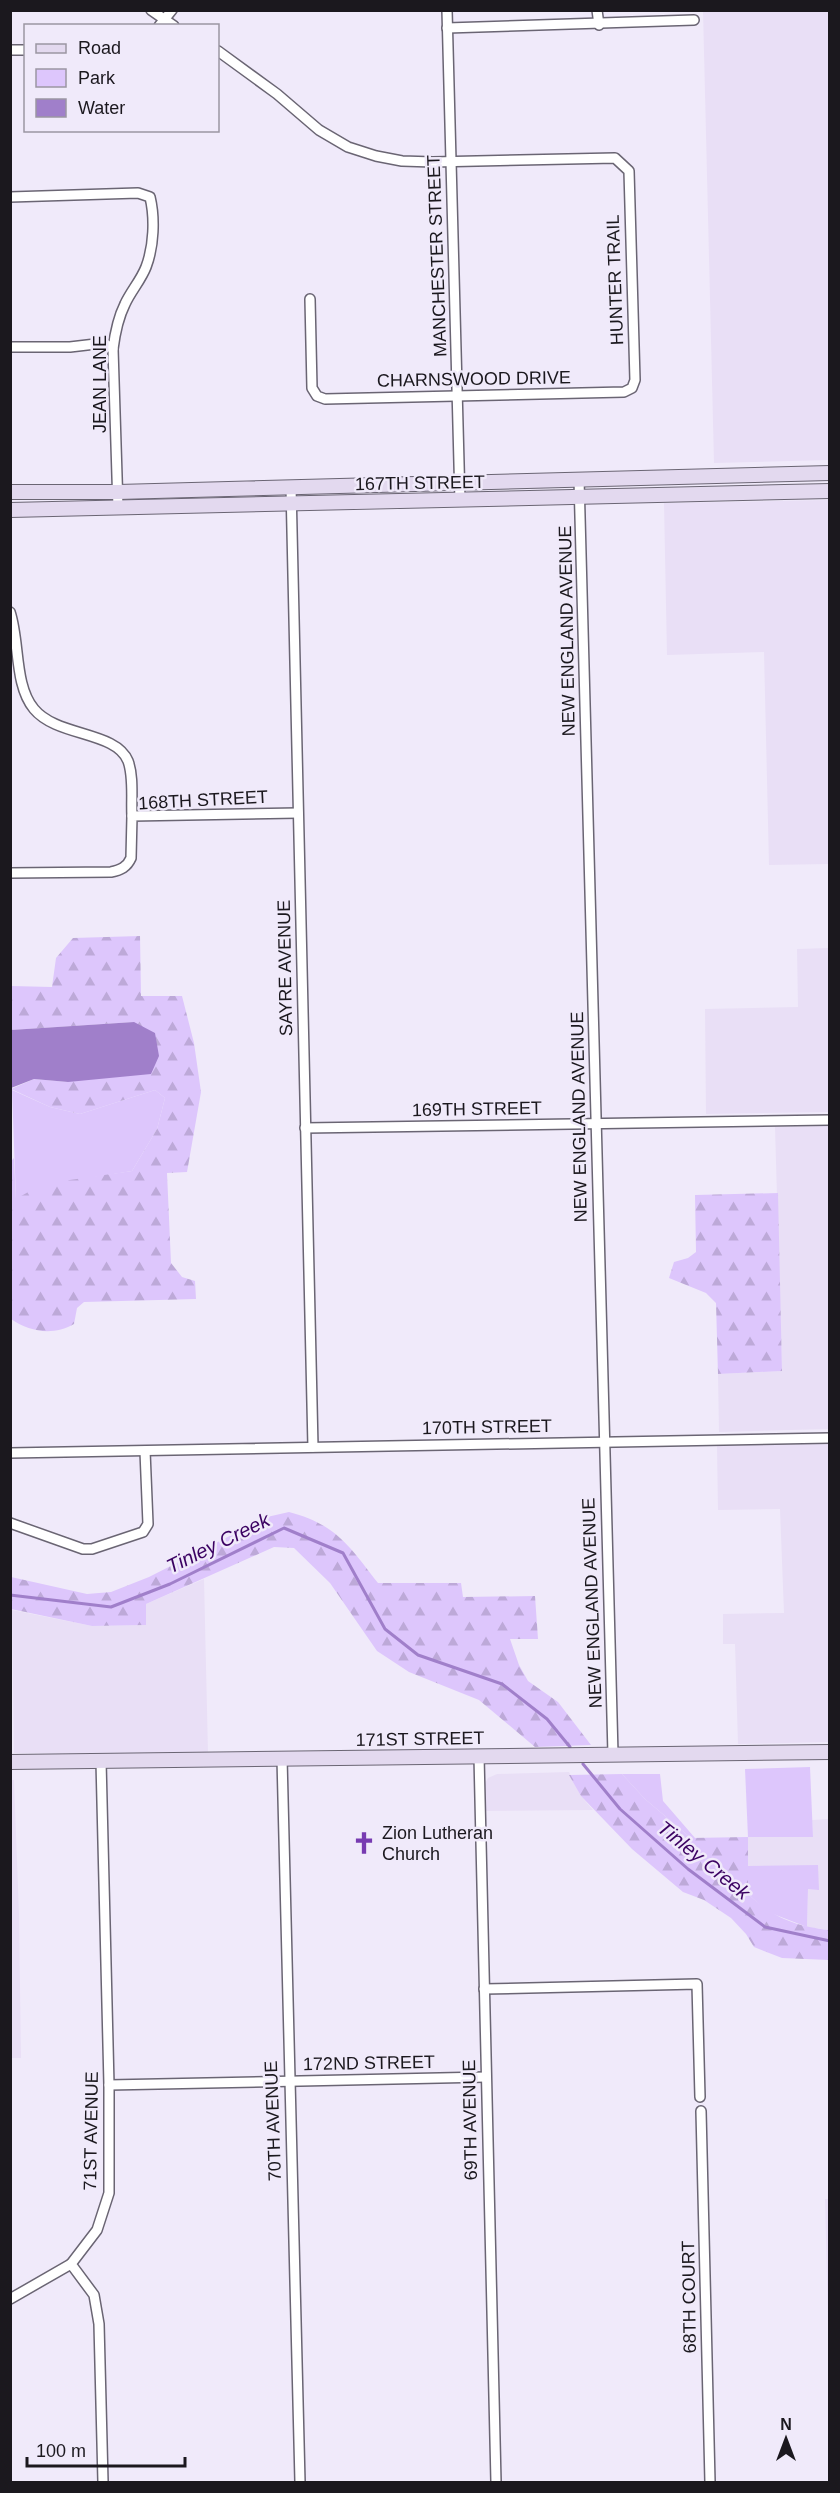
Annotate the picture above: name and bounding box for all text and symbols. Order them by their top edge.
legend [24,24,219,132]
text: Road [78,38,121,58]
text: Park [78,68,116,88]
text: Water [78,98,125,118]
street label: MANCHESTER STREET [423,155,451,357]
street label: HUNTER TRAIL [603,214,627,346]
street label: JEAN LANE [90,335,110,433]
street label: CHARNSWOOD DRIVE [377,367,571,391]
street label: 167TH STREET [355,472,485,494]
street label: NEW ENGLAND AVENUE [555,525,579,737]
street label: 168TH STREET [138,787,268,813]
street label: SAYRE AVENUE [274,900,296,1036]
street label: NEW ENGLAND AVENUE [567,1011,591,1223]
street label: 169TH STREET [412,1098,542,1120]
street label: 170TH STREET [422,1416,552,1438]
street label: NEW ENGLAND AVENUE [578,1497,606,1709]
water label: Tinley Creek [163,1508,274,1577]
street label: 171ST STREET [355,1728,485,1750]
water label: Tinley Creek [654,1816,755,1904]
place label: Zion Lutheran Church [382,1823,493,1864]
church icon: Zion Lutheran Church [351,1830,377,1856]
street label: 172ND STREET [303,2052,435,2074]
street label: 69TH AVENUE [459,2059,481,2181]
street label: 70TH AVENUE [261,2060,285,2182]
street label: 71ST AVENUE [80,2071,102,2191]
street label: 68TH COURT [678,2240,700,2354]
north arrow [756,2409,816,2469]
text: N [780,2416,792,2433]
scale bar [27,2430,184,2468]
text: 100 m [36,2441,86,2461]

